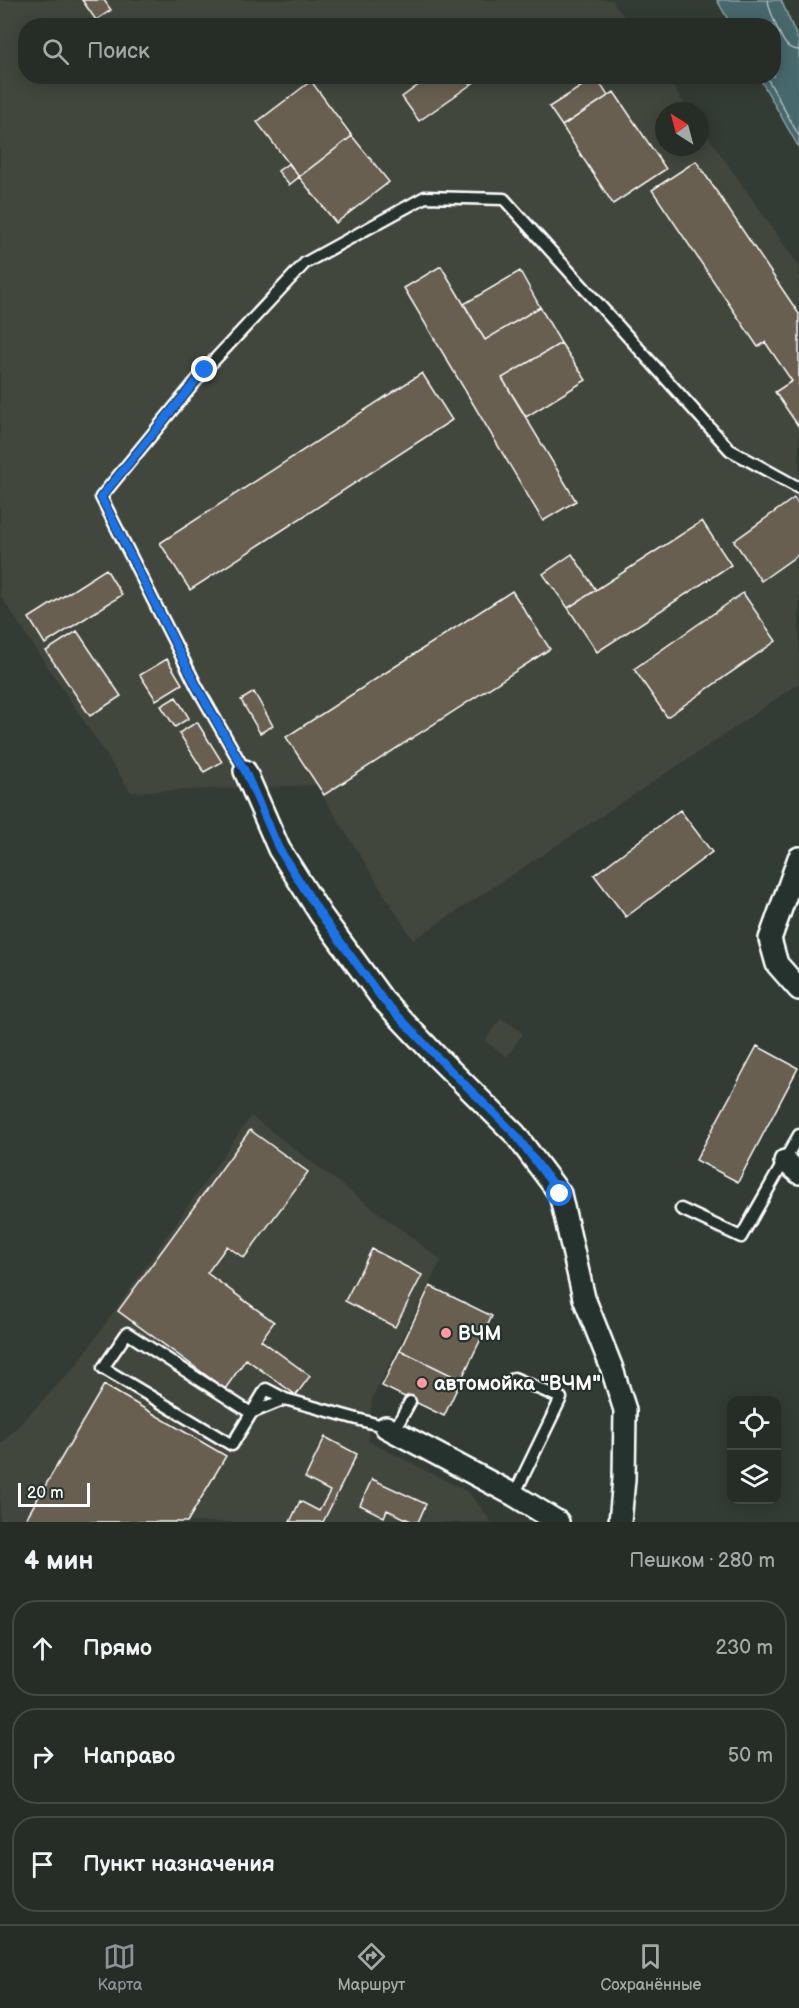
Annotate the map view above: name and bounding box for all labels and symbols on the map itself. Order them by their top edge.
north arrow [655,102,709,156]
route end [191,356,217,382]
route start [546,1180,572,1206]
place label: ВЧМ [458,1322,501,1346]
marker: ВЧМ [439,1326,453,1340]
place label: автомойка "ВЧМ" [434,1372,601,1396]
marker: автомойка "ВЧМ" [415,1376,429,1390]
scale bar [18,1480,90,1508]

